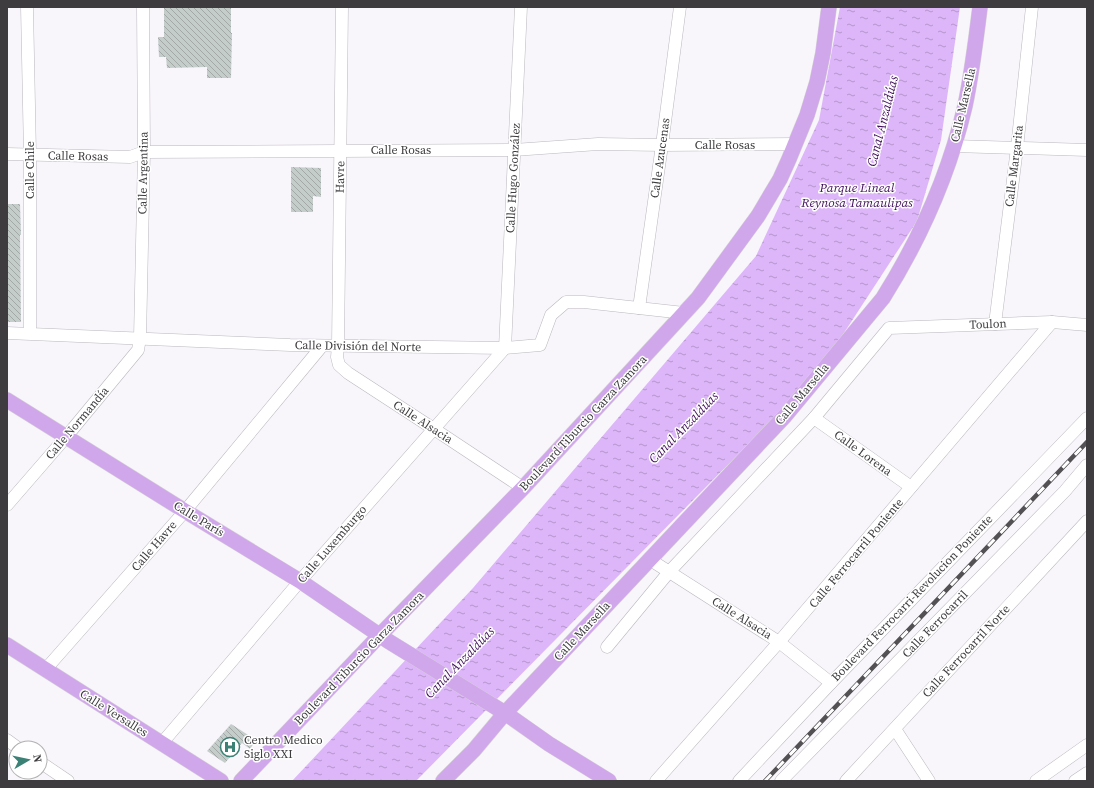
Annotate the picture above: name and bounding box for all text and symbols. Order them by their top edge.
street label: Calle Marsella [947,65,980,144]
water label: Canal Anzaldúas [863,74,902,168]
street label: Calle Azucenas [646,117,674,199]
street label: Calle Hugo González [502,122,524,233]
street label: Calle Margarita [1001,123,1027,208]
street label: Calle Argentina [134,131,152,215]
street label: Calle Rosas [695,137,755,153]
street label: Calle Chile [22,141,38,199]
street label: Calle Rosas [371,142,431,158]
street label: Calle Rosas [48,147,108,165]
street label: Havre [332,161,348,193]
water label: Parque Lineal Reynosa Tamaulipas [800,179,913,211]
street label: Toulon [969,315,1007,333]
street label: Calle División del Norte [295,337,421,355]
street label: Boulevard Tiburcio Garza Zamora [516,351,651,494]
street label: Calle Marsella [772,359,833,428]
street label: Calle Normandía [42,382,113,463]
water label: Canal Anzaldúas [645,388,722,467]
street label: Calle Alsacia [390,397,457,448]
street label: Calle Lorena [831,427,896,480]
street label: Calle Ferrocarril Poniente [805,495,907,611]
street label: Calle París [171,498,227,540]
street label: Calle Luxemburgo [294,501,370,586]
street label: Boulevard Ferrocarri-Revolucion Poniente [828,511,996,685]
street label: Calle Havre [128,517,180,575]
street label: Calle Ferrocarril [899,586,972,661]
street label: Boulevard Tiburcio Garza Zamora [291,587,428,728]
street label: Calle Alsacia [709,593,776,643]
street label: Calle Marsella [550,597,614,664]
street label: Calle Ferrocarril Norte [919,601,1013,701]
water label: Canal Anzaldúas [421,623,498,702]
street label: Calle Versalles [77,686,151,740]
place label: Centro Medico Siglo XXI [244,732,323,762]
hospital icon: Centro Medico Siglo XXI [219,736,241,758]
north arrow [8,740,48,780]
text: N [29,753,45,764]

